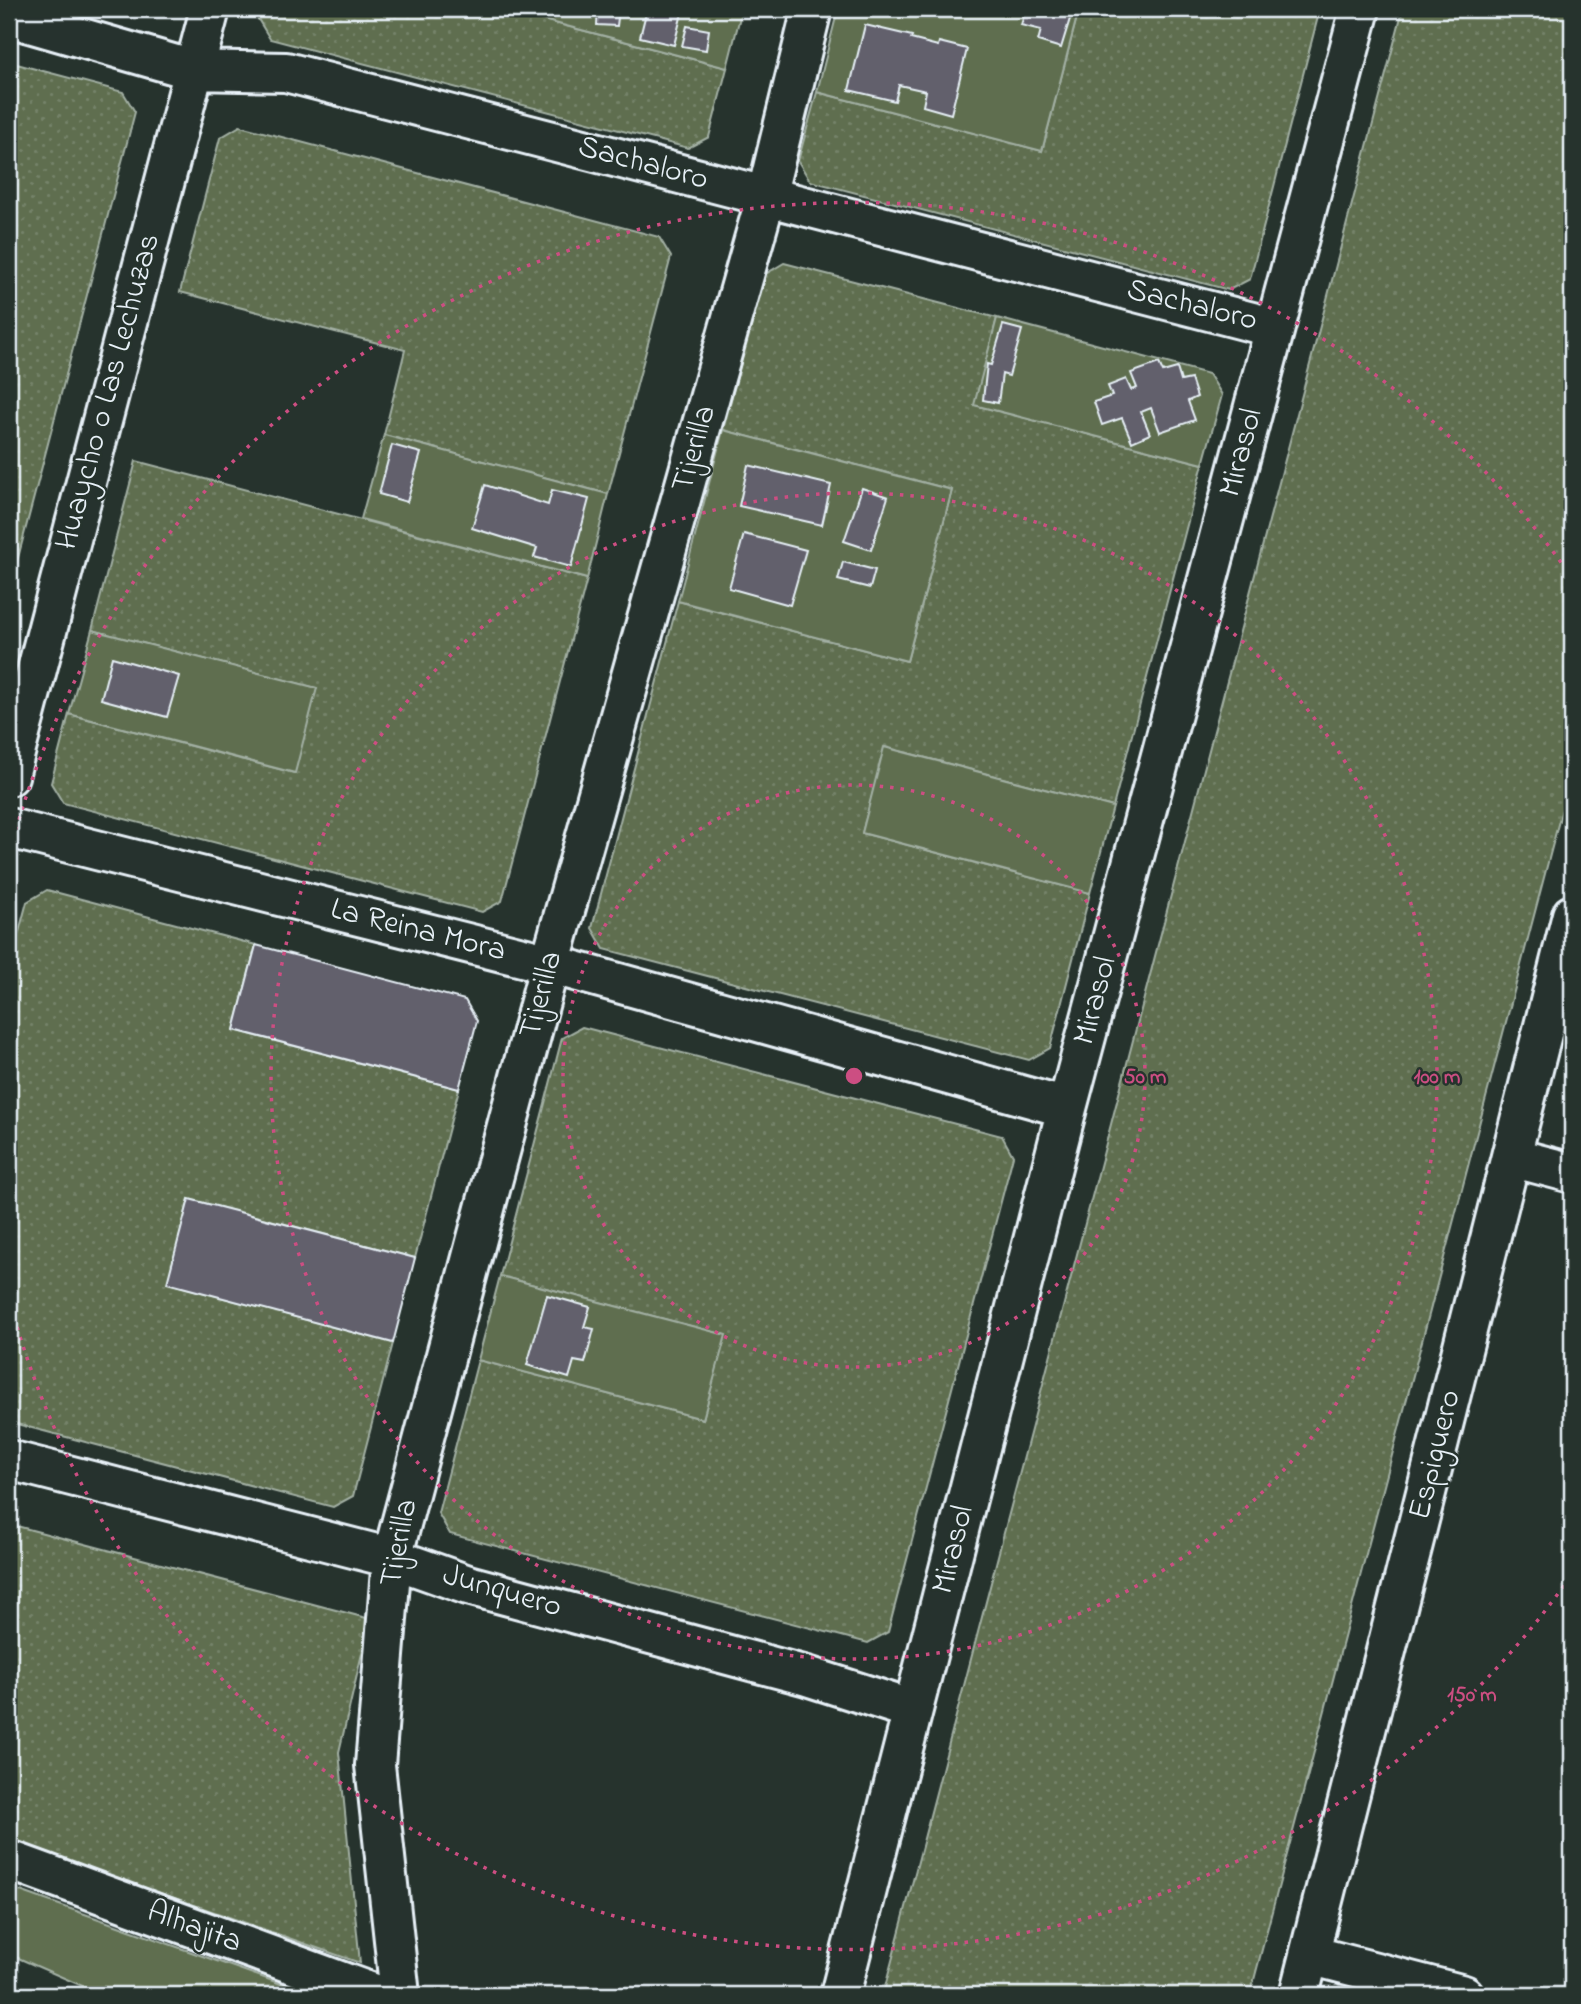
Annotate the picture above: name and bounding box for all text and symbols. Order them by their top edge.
street label: Sachaloro [573,124,713,204]
street label: Huaycho o Las Lechuzas [44,229,174,555]
street label: Sachaloro [1122,267,1262,345]
street label: Tijerilla [660,400,730,498]
street label: Mirasol [1208,404,1276,502]
street label: La Reina Mora [325,887,511,975]
street label: Tijerilla [508,946,576,1044]
street label: Mirasol [1062,952,1130,1050]
text: 50 m [1124,1063,1166,1093]
text: 100 m [1414,1063,1460,1093]
centre of rings [842,1064,866,1088]
street label: Espiguero [1397,1385,1475,1525]
street label: Tijerilla [368,1495,432,1591]
street label: Mirasol [920,1501,988,1599]
street label: Junquero [437,1553,567,1631]
text: 150 m [1447,1681,1497,1711]
street label: Alhajita [140,1889,248,1967]

